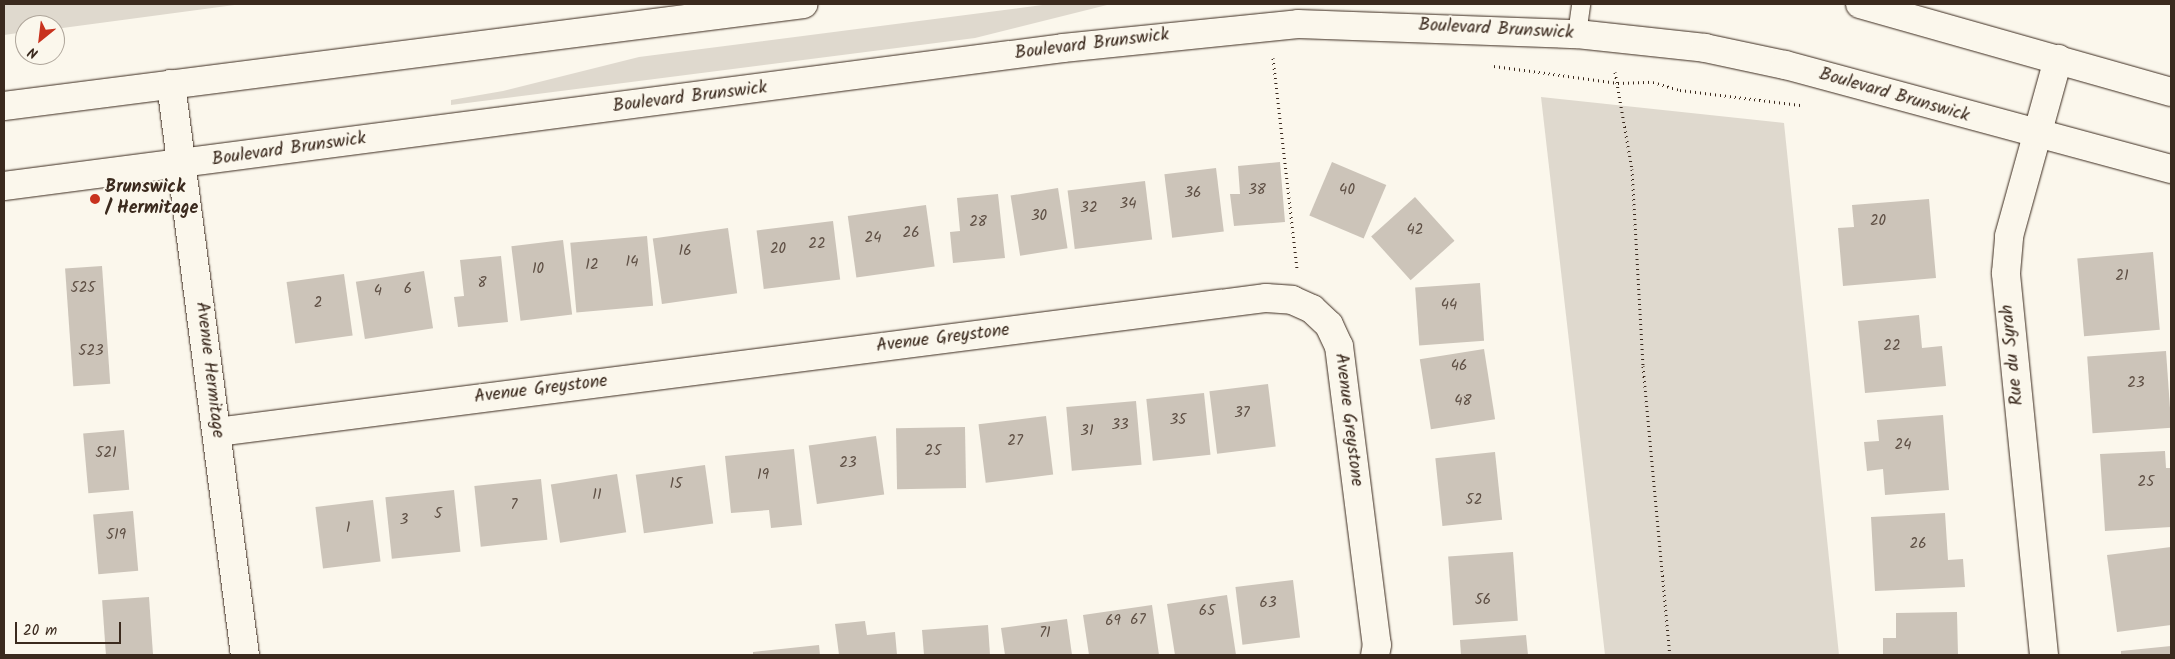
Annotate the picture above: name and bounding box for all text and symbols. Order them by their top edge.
north arrow [15,15,65,65]
street label: Boulevard Brunswick [1418,15,1574,45]
street label: Boulevard Brunswick [1014,25,1170,65]
text: N [24,40,42,64]
street label: Boulevard Brunswick [1816,64,1972,128]
street label: Boulevard Brunswick [612,78,768,118]
street label: Boulevard Brunswick [211,129,367,171]
place label: Brunswick / Hermitage [105,178,198,220]
house number: 38 [1248,182,1266,200]
house number: 40 [1339,182,1355,200]
house number: 36 [1185,185,1201,203]
marker: Brunswick / Hermitage [89,193,101,205]
house number: 34 [1120,196,1136,214]
house number: 32 [1080,200,1098,218]
house number: 30 [1031,208,1047,226]
house number: 20 [1870,213,1886,231]
house number: 28 [969,214,987,232]
house number: 42 [1407,222,1423,240]
house number: 26 [902,225,920,243]
house number: 24 [865,230,881,248]
house number: 22 [808,236,826,254]
house number: 20 [770,241,786,259]
house number: 16 [678,243,692,261]
house number: 14 [626,254,638,272]
house number: 12 [585,257,599,275]
house number: 10 [532,261,544,279]
house number: 21 [2115,268,2129,286]
house number: 8 [477,275,487,293]
house number: 525 [71,280,95,298]
house number: 6 [404,281,412,299]
house number: 4 [374,283,382,301]
house number: 2 [314,295,322,313]
house number: 44 [1441,297,1457,315]
street label: Avenue Hermitage [190,301,228,439]
street label: Rue du Syrah [1997,303,2029,407]
street label: Avenue Greystone [875,320,1011,358]
house number: 22 [1883,338,1901,356]
house number: 523 [78,343,104,361]
street label: Avenue Greystone [1329,352,1367,488]
house number: 46 [1451,358,1467,376]
street label: Avenue Greystone [473,371,609,409]
house number: 23 [2127,375,2145,393]
house number: 48 [1454,393,1472,411]
house number: 37 [1234,405,1250,423]
house number: 35 [1170,412,1186,430]
house number: 33 [1111,417,1129,435]
house number: 31 [1080,423,1094,441]
house number: 27 [1007,433,1023,451]
house number: 24 [1895,437,1911,455]
house number: 25 [925,443,941,461]
house number: 521 [95,445,117,463]
house number: 23 [839,455,857,473]
house number: 19 [757,467,769,485]
house number: 25 [2138,474,2154,492]
house number: 15 [670,476,682,494]
house number: 11 [592,487,602,505]
house number: 52 [1466,492,1482,510]
house number: 7 [511,497,517,515]
house number: 5 [434,506,442,524]
house number: 3 [400,512,408,530]
house number: 1 [346,520,350,538]
house number: 519 [106,527,126,545]
house number: 26 [1909,536,1927,554]
house number: 56 [1475,592,1491,610]
house number: 63 [1260,595,1276,613]
house number: 65 [1199,603,1215,621]
scale bar [18,612,124,644]
house number: 67 [1130,612,1146,630]
house number: 69 [1105,613,1121,631]
text: 20 m [23,619,57,643]
house number: 71 [1039,625,1051,643]

